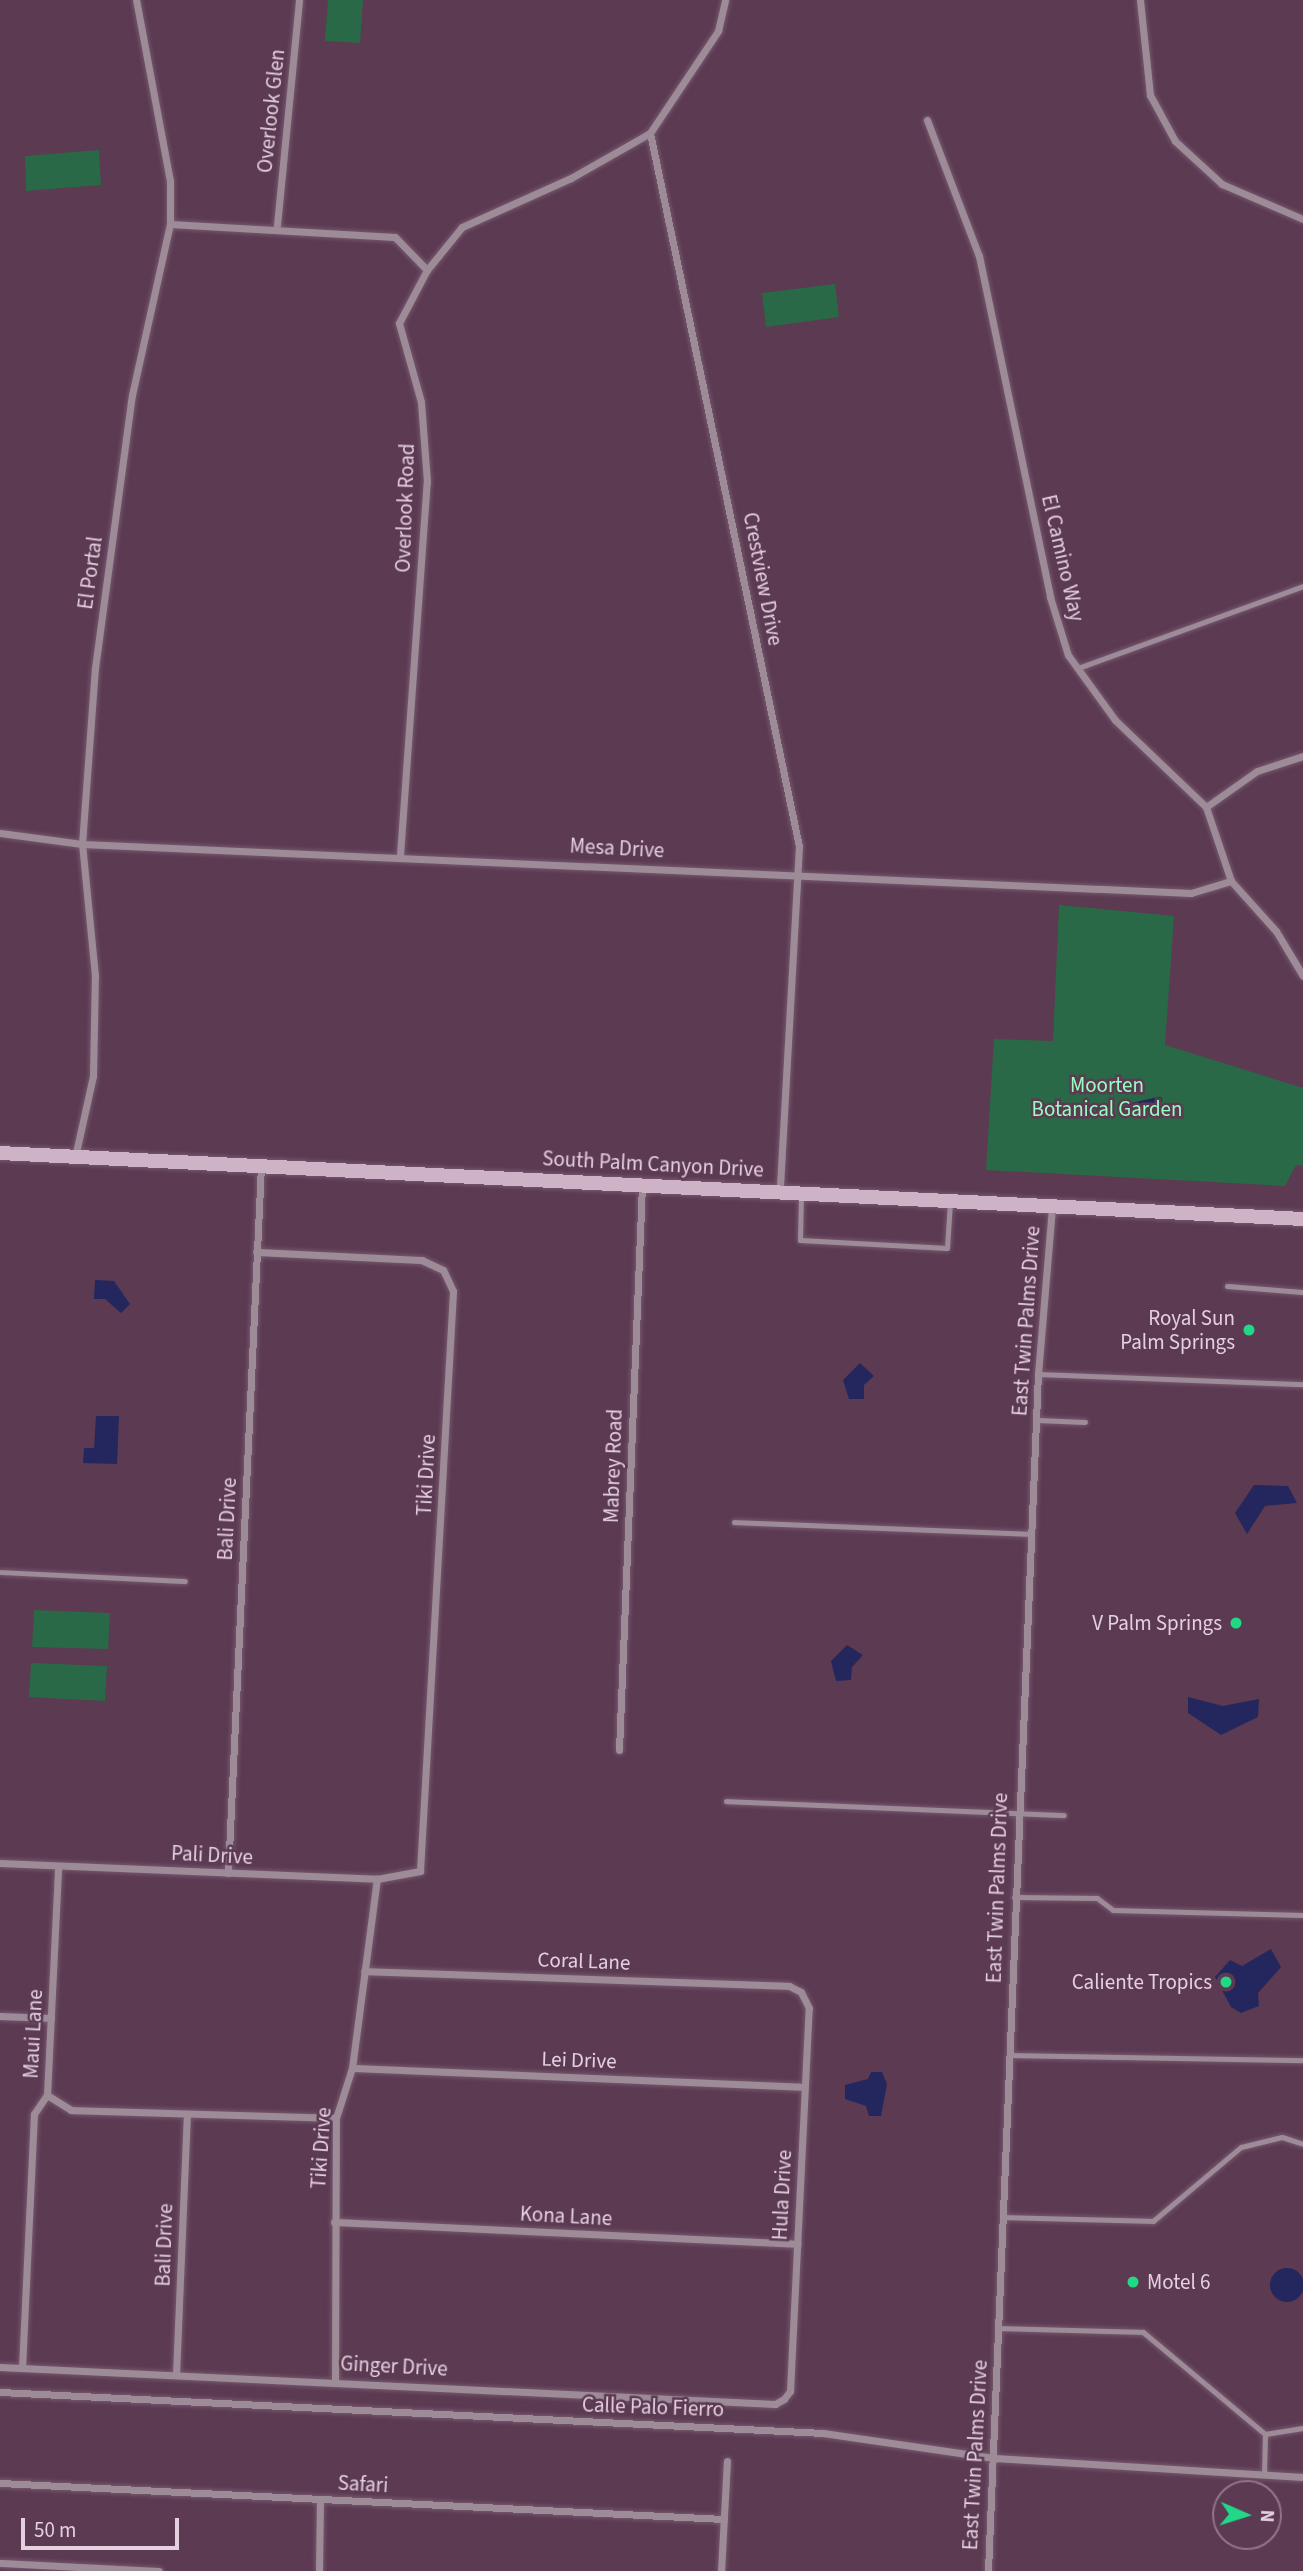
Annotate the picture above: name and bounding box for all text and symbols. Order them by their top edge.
street label: Overlook Glen [252,48,290,174]
street label: Overlook Road [390,443,420,573]
street label: El Camino Way [1036,492,1090,624]
street label: Crestview Drive [738,510,788,648]
street label: El Portal [72,535,108,611]
street label: Mesa Drive [569,833,665,863]
park label: Moorten Botanical Garden [1032,1072,1182,1122]
street label: South Palm Canyon Drive [542,1146,764,1182]
street label: East Twin Palms Drive [1007,1225,1045,1417]
place label: Royal Sun Palm Springs [1120,1305,1235,1355]
marker: Royal Sun Palm Springs [1241,1322,1257,1338]
street label: Mabrey Road [598,1409,628,1523]
street label: Tiki Drive [411,1434,441,1516]
street label: Bali Drive [212,1477,242,1561]
place label: V Palm Springs [1092,1610,1222,1636]
marker: V Palm Springs [1228,1615,1244,1631]
street label: East Twin Palms Drive [981,1792,1013,1984]
street label: Pali Drive [170,1840,254,1870]
street label: Coral Lane [537,1947,631,1975]
place label: Caliente Tropics [1072,1969,1212,1995]
marker: Caliente Tropics [1218,1974,1234,1990]
street label: Maui Lane [18,1989,48,2079]
street label: Lei Drive [541,2046,617,2074]
street label: Tiki Drive [306,2106,336,2190]
street label: Hula Drive [767,2149,797,2241]
street label: Kona Lane [519,2201,613,2231]
street label: Bali Drive [150,2203,178,2287]
place label: Motel 6 [1147,2269,1211,2295]
marker: Motel 6 [1125,2274,1141,2290]
street label: Ginger Drive [340,2351,448,2381]
street label: East Twin Palms Drive [957,2359,993,2551]
street label: Calle Palo Fierro [582,2392,724,2422]
street label: Safari [337,2470,389,2498]
north arrow [1212,2480,1282,2550]
scale bar [24,2504,182,2548]
text: N [1253,2509,1280,2523]
text: 50 m [34,2515,76,2545]

